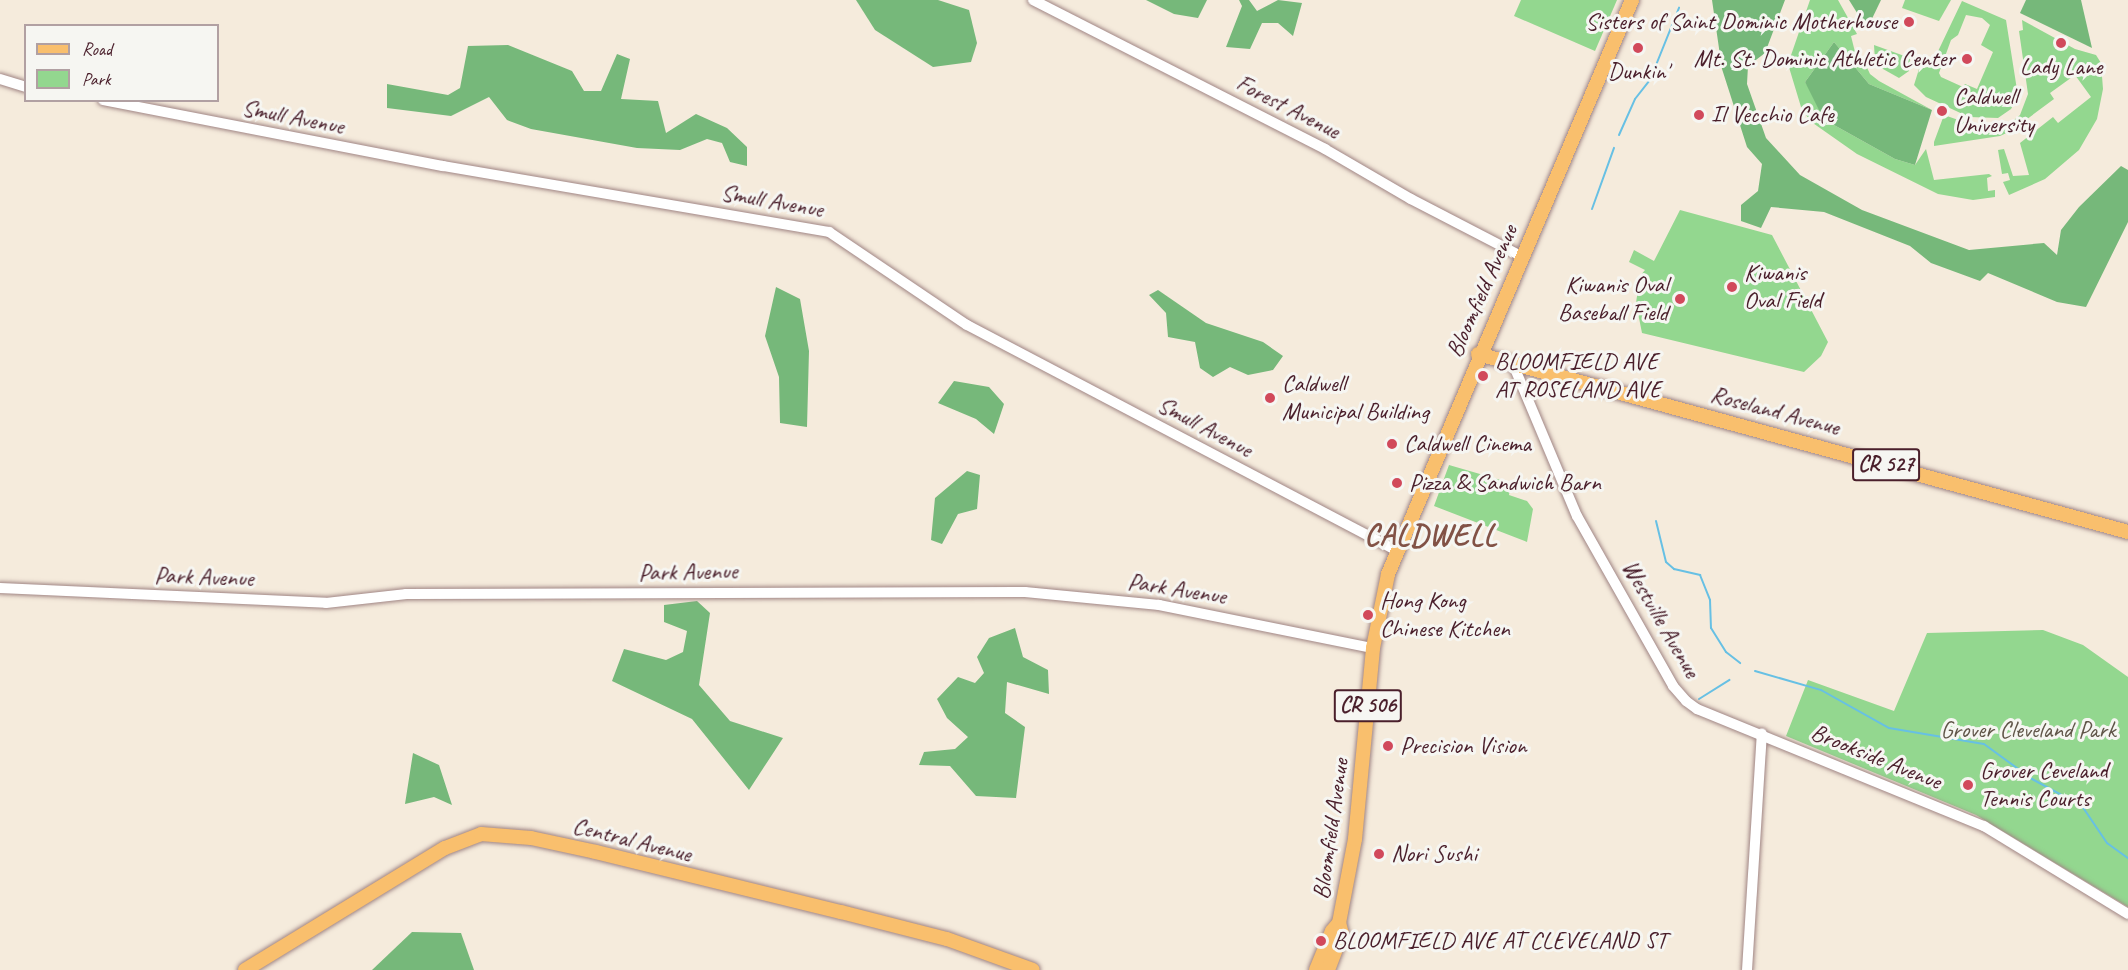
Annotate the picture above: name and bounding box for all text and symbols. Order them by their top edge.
place label: Sisters of Saint Dominic Motherhouse [1586,8,1897,36]
marker: Sisters of Saint Dominic Motherhouse [1902,15,1916,29]
legend [24,24,219,102]
marker: Lady Lane [2054,36,2068,50]
text: Road [82,38,112,60]
marker: Dunkin' [1631,41,1645,55]
place label: Mt. St. Dominic Athletic Center [1694,45,1955,73]
marker: Mt. St. Dominic Athletic Center [1960,52,1974,66]
place label: Lady Lane [2019,53,2103,81]
place label: Dunkin' [1608,58,1668,86]
text: Park [82,68,111,90]
street label: Forest Avenue [1231,69,1345,145]
place label: Caldwell University [1954,83,2034,139]
street label: Smull Avenue [240,93,346,141]
place label: Il Vecchio Cafe [1711,101,1833,129]
marker: Caldwell University [1935,104,1949,118]
marker: Il Vecchio Cafe [1692,108,1706,122]
street label: Smull Avenue [719,178,825,224]
street label: Bloomfield Avenue [1440,220,1524,362]
place label: Kiwanis Oval Field [1744,259,1822,315]
place label: Kiwanis Oval Baseball Field [1558,271,1668,327]
marker: Kiwanis Oval Field [1725,280,1739,294]
marker: Kiwanis Oval Baseball Field [1673,292,1687,306]
place label: BLOOMFIELD AVE AT ROSELAND AVE [1495,348,1662,404]
marker: BLOOMFIELD AVE AT ROSELAND AVE [1476,369,1490,383]
place label: Caldwell Municipal Building [1282,370,1429,426]
street label: Roseland Avenue [1707,380,1843,442]
street label: Smull Avenue [1153,390,1257,464]
marker: Caldwell Municipal Building [1263,391,1277,405]
place label: Caldwell Cinema [1404,430,1532,458]
marker: Caldwell Cinema [1385,437,1399,451]
road number: CR 527 [1852,446,1920,484]
place label: Pizza & Sandwich Barn [1409,469,1601,497]
marker: Pizza & Sandwich Barn [1390,476,1404,490]
district label: CALDWELL [1365,517,1497,553]
street label: Westville Avenue [1616,555,1706,683]
street label: Park Avenue [638,557,738,587]
street label: Park Avenue [154,561,254,593]
street label: Park Avenue [1126,567,1228,611]
place label: Hong Kong Chinese Kitchen [1380,587,1510,643]
marker: Hong Kong Chinese Kitchen [1361,608,1375,622]
road number: CR 506 [1334,687,1402,725]
park label: Grover Cleveland Park [1940,716,2116,744]
street label: Brookside Avenue [1807,718,1945,796]
place label: Precision Vision [1400,732,1526,760]
marker: Precision Vision [1381,739,1395,753]
street label: Bloomfield Avenue [1307,757,1355,901]
place label: Grover Ceveland Tennis Courts [1980,757,2108,813]
marker: Grover Ceveland Tennis Courts [1961,778,1975,792]
street label: Central Avenue [570,811,694,869]
place label: Nori Sushi [1391,840,1476,868]
marker: Nori Sushi [1372,847,1386,861]
place label: BLOOMFIELD AVE AT CLEVELAND ST [1333,927,1664,955]
marker: BLOOMFIELD AVE AT CLEVELAND ST [1314,934,1328,948]

